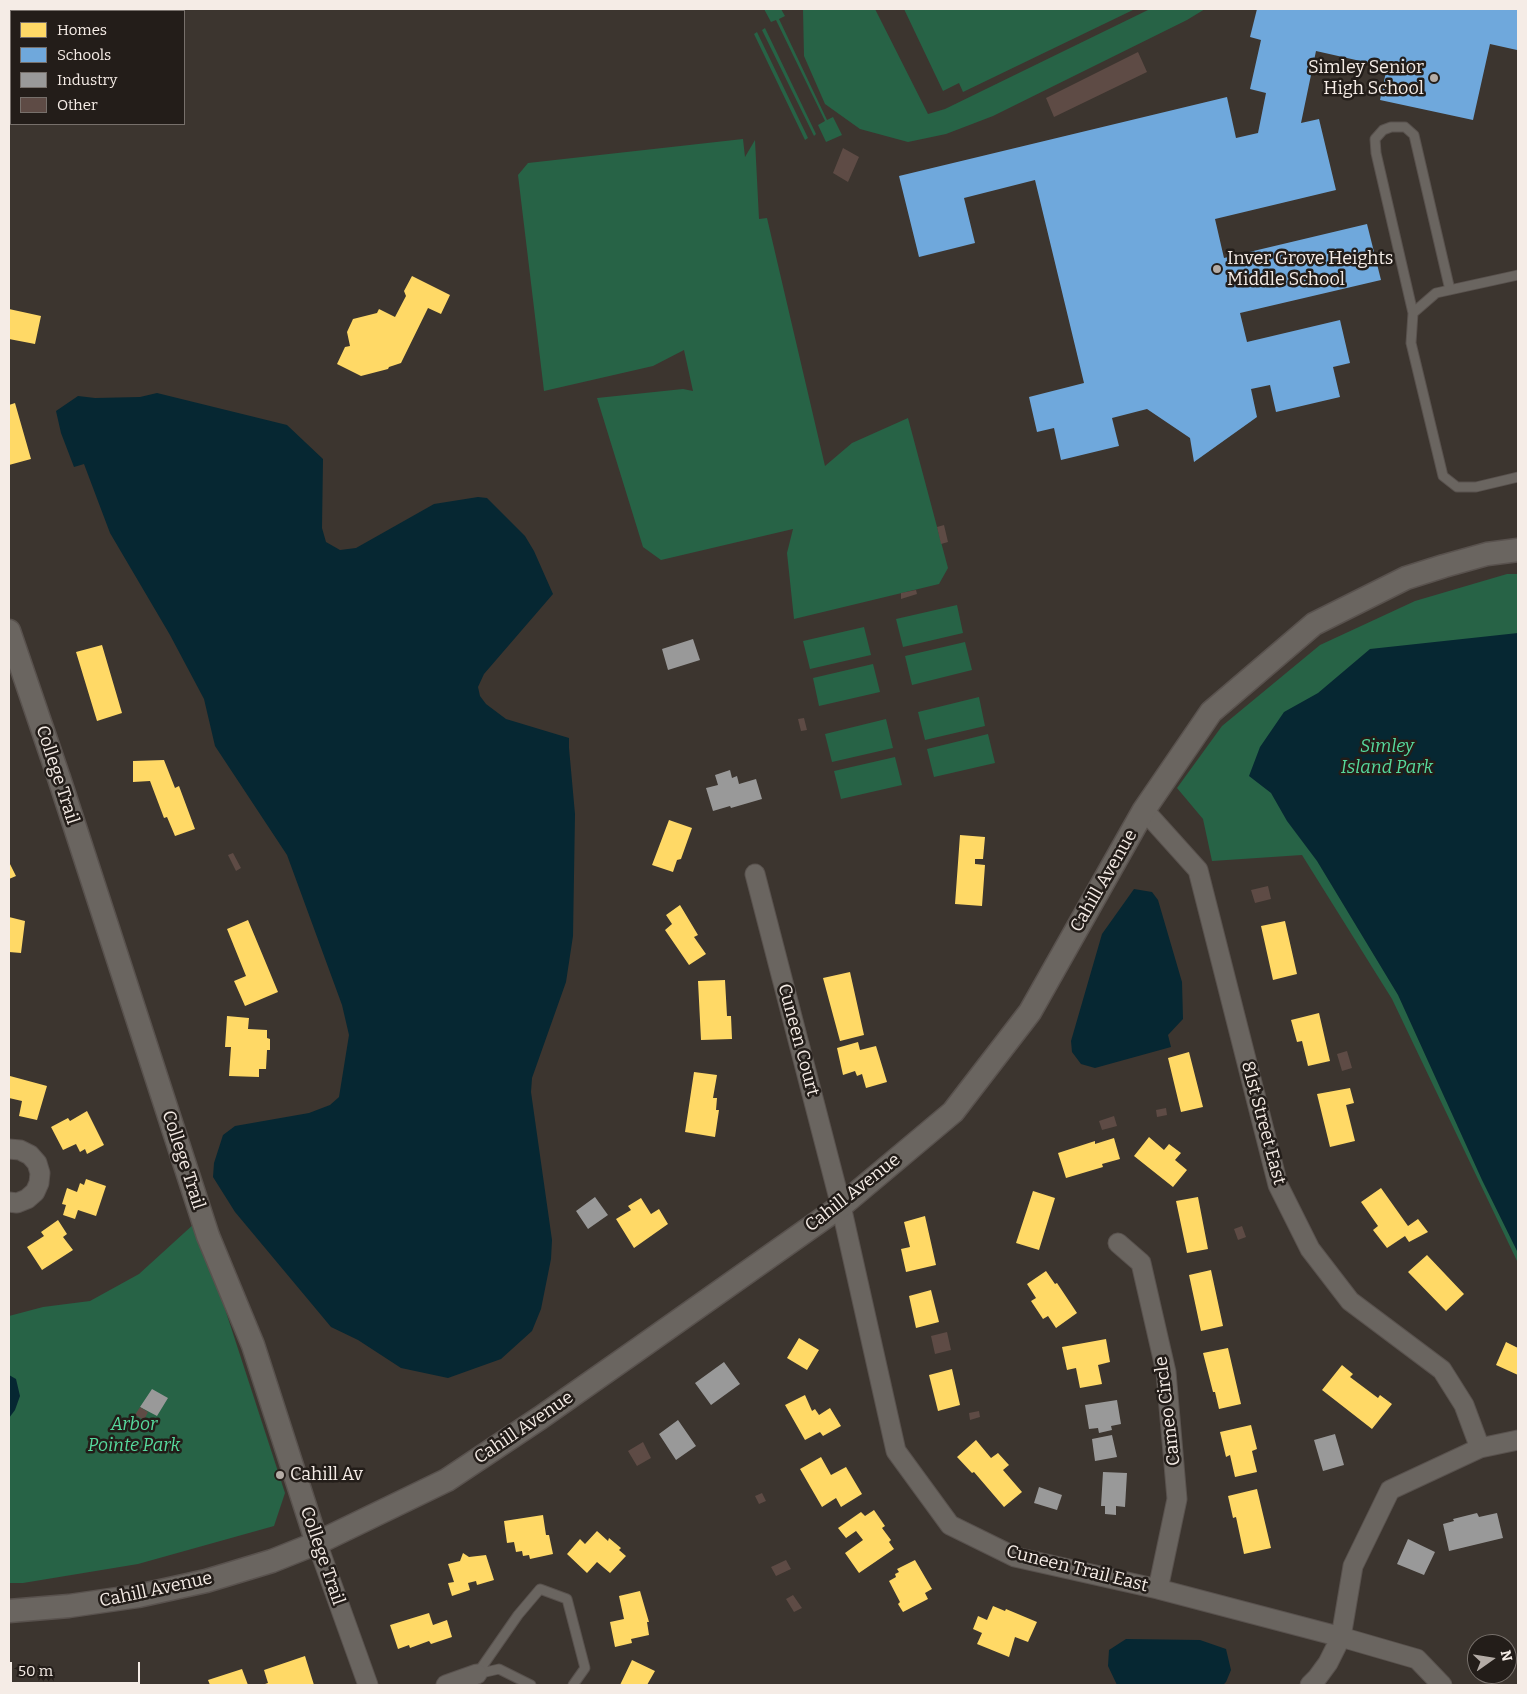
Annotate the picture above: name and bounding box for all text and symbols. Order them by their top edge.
legend [10,10,185,125]
text: Homes [57,21,107,39]
text: Schools [57,46,111,64]
place label: Simley Senior High School [1308,57,1424,100]
text: Industry [57,71,117,89]
marker: Simley Senior High School [1428,72,1440,84]
text: Other [57,96,98,114]
place label: Inver Grove Heights Middle School [1227,248,1393,290]
marker: Inver Grove Heights Middle School [1211,263,1223,275]
street label: College Trail [31,723,83,827]
park label: Simley Island Park [1341,736,1433,779]
street label: Cahill Avenue [1066,826,1142,936]
street label: Cuneen Court [773,981,823,1099]
street label: 81st Street East [1236,1059,1290,1187]
street label: College Trail [157,1108,209,1212]
street label: Cahill Avenue [801,1149,905,1237]
street label: Cameo Circle [1151,1355,1185,1467]
street label: Cahill Avenue [470,1387,578,1469]
park label: Arbor Pointe Park [88,1414,180,1456]
place label: Cahill Av [290,1464,363,1486]
marker: Cahill Av [274,1469,286,1481]
street label: College Trail [295,1504,349,1608]
street label: Cuneen Trail East [1004,1541,1150,1597]
street label: Cahill Avenue [98,1567,214,1613]
north arrow [1467,1634,1517,1684]
text: N [1497,1649,1516,1663]
scale bar [12,1652,142,1684]
text: 50 m [18,1662,53,1680]

